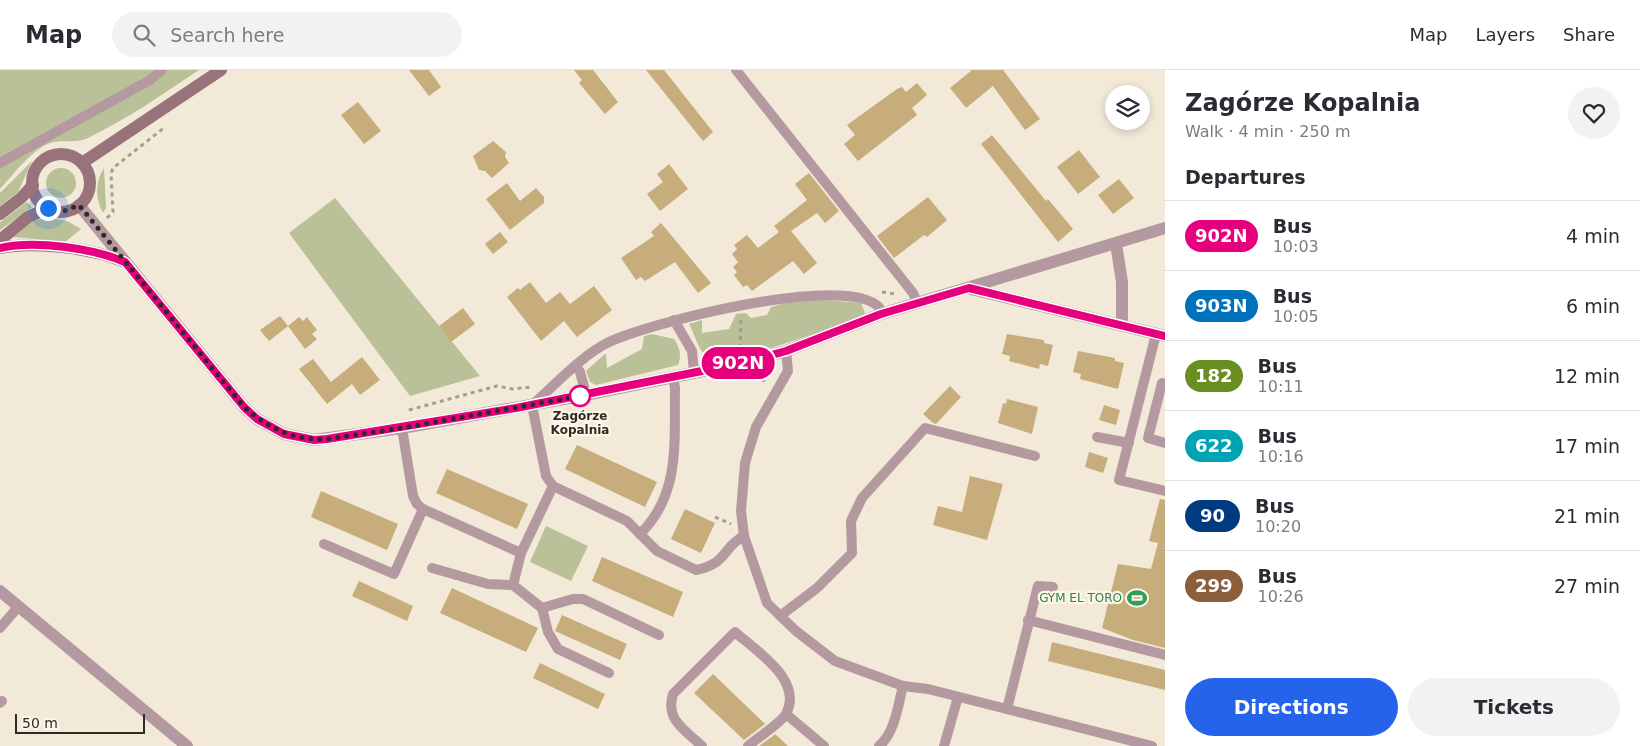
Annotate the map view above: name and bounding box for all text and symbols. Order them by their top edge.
search box [112,12,462,57]
text: Map [25,21,82,49]
icon: search [130,21,158,49]
text: Search here [170,24,284,46]
text: Map [1409,24,1447,45]
text: Layers [1475,24,1535,45]
text: Share [1563,24,1615,45]
map controls [1105,85,1150,130]
button: layers [1105,85,1150,130]
button: heart [1568,87,1620,139]
text: Zagórze Kopalnia [1185,89,1420,117]
text: Walk · 4 min · 250 m [1185,122,1350,141]
text: Departures [1185,166,1306,188]
your location [36,196,61,221]
text: Bus [1273,215,1312,237]
text: 902N [1195,225,1248,246]
text: 4 min [1566,225,1620,247]
text: 10:03 [1273,237,1319,256]
text: Bus [1273,285,1312,307]
text: 903N [1195,295,1248,316]
text: 6 min [1566,295,1620,317]
text: 10:05 [1273,307,1319,326]
line badge: 902N [703,347,773,379]
text: 902N [712,352,764,373]
text: Bus [1258,355,1297,377]
text: 182 [1195,365,1233,386]
text: 12 min [1554,365,1620,387]
text: 10:11 [1258,377,1304,396]
marker: Zagórze Kopalnia [569,385,591,407]
place label: Zagórze Kopalnia [551,409,609,437]
text: Bus [1258,425,1297,447]
text: 622 [1195,435,1233,456]
text: 17 min [1554,435,1620,457]
text: 10:16 [1258,447,1304,466]
text: Bus [1255,495,1294,517]
text: 90 [1200,505,1225,526]
text: 21 min [1554,505,1620,527]
text: 10:20 [1255,517,1301,536]
text: Bus [1258,565,1297,587]
text: 299 [1195,575,1233,596]
text: 27 min [1554,575,1620,597]
sports icon: GYM EL TORO [1126,587,1148,609]
text: 10:26 [1258,587,1304,606]
place label: GYM EL TORO [1039,591,1122,605]
button: Directions [1185,678,1398,736]
button: Tickets [1408,678,1620,736]
scale bar [15,711,145,734]
text: 50 m [22,715,58,731]

